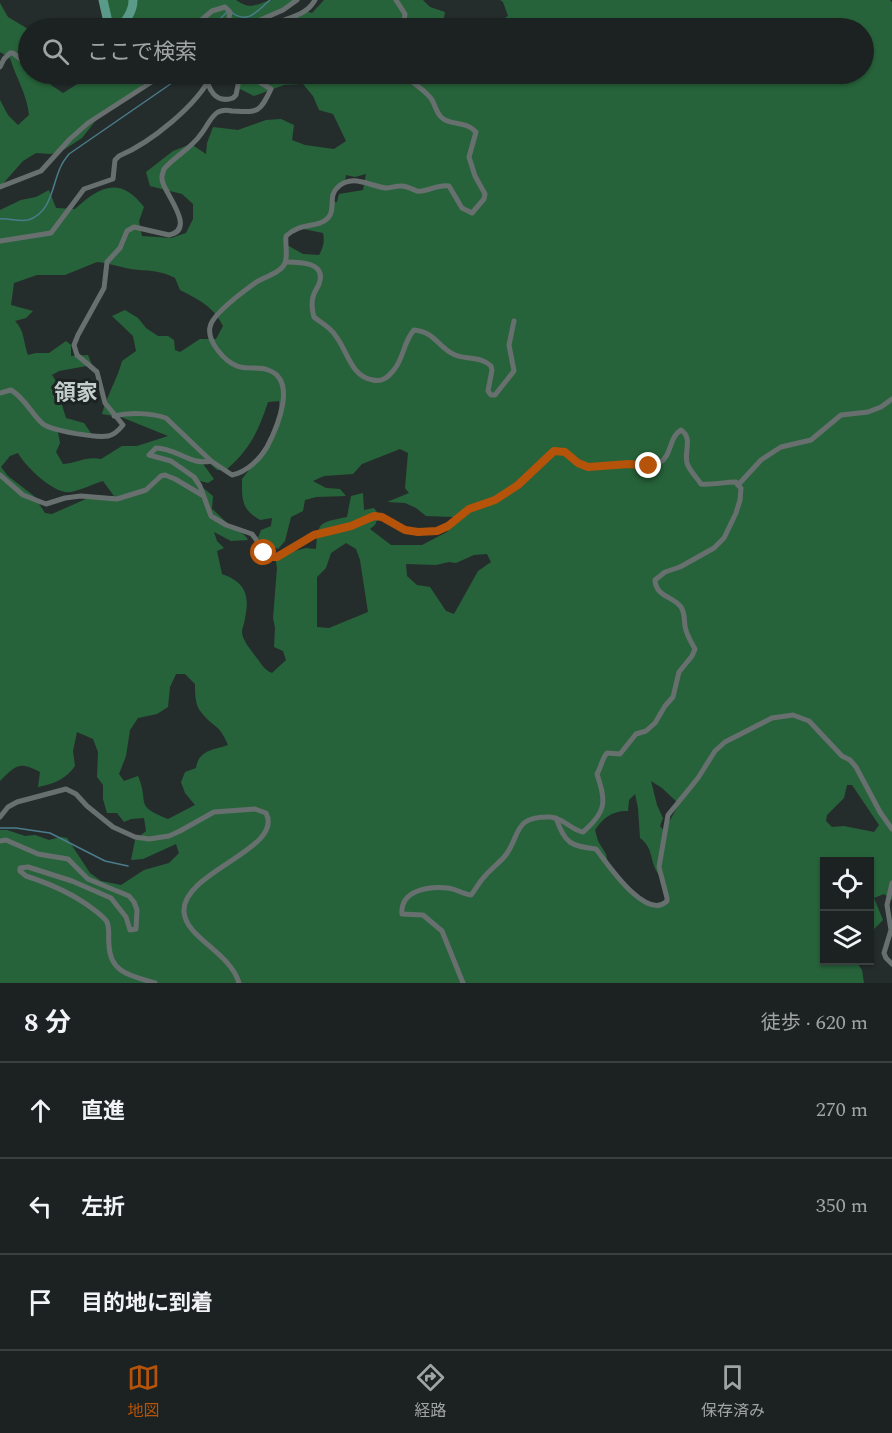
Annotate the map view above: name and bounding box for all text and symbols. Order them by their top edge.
search box [18,18,874,84]
icon: search [39,35,72,68]
text: ここで検索 [87,36,197,69]
district label: 領家 [54,377,98,410]
route end [635,452,661,478]
route start [250,539,276,565]
map controls [820,857,874,965]
button: locate [820,857,874,911]
button: layers [820,911,874,965]
text: 8 分 [24,1003,71,1043]
text: 徒歩 · 620 m [761,1008,868,1038]
icon: ahead [24,1094,57,1127]
text: 直進 [81,1095,125,1128]
text: 270 m [816,1095,868,1125]
icon: left [24,1190,57,1223]
text: 左折 [81,1191,125,1224]
text: 350 m [816,1191,868,1221]
icon: arrive [24,1286,57,1319]
text: 目的地に到着 [81,1287,213,1320]
tab: 地図 [127,1361,160,1423]
tab: 経路 [414,1361,447,1423]
tab: 保存済み [701,1361,765,1423]

